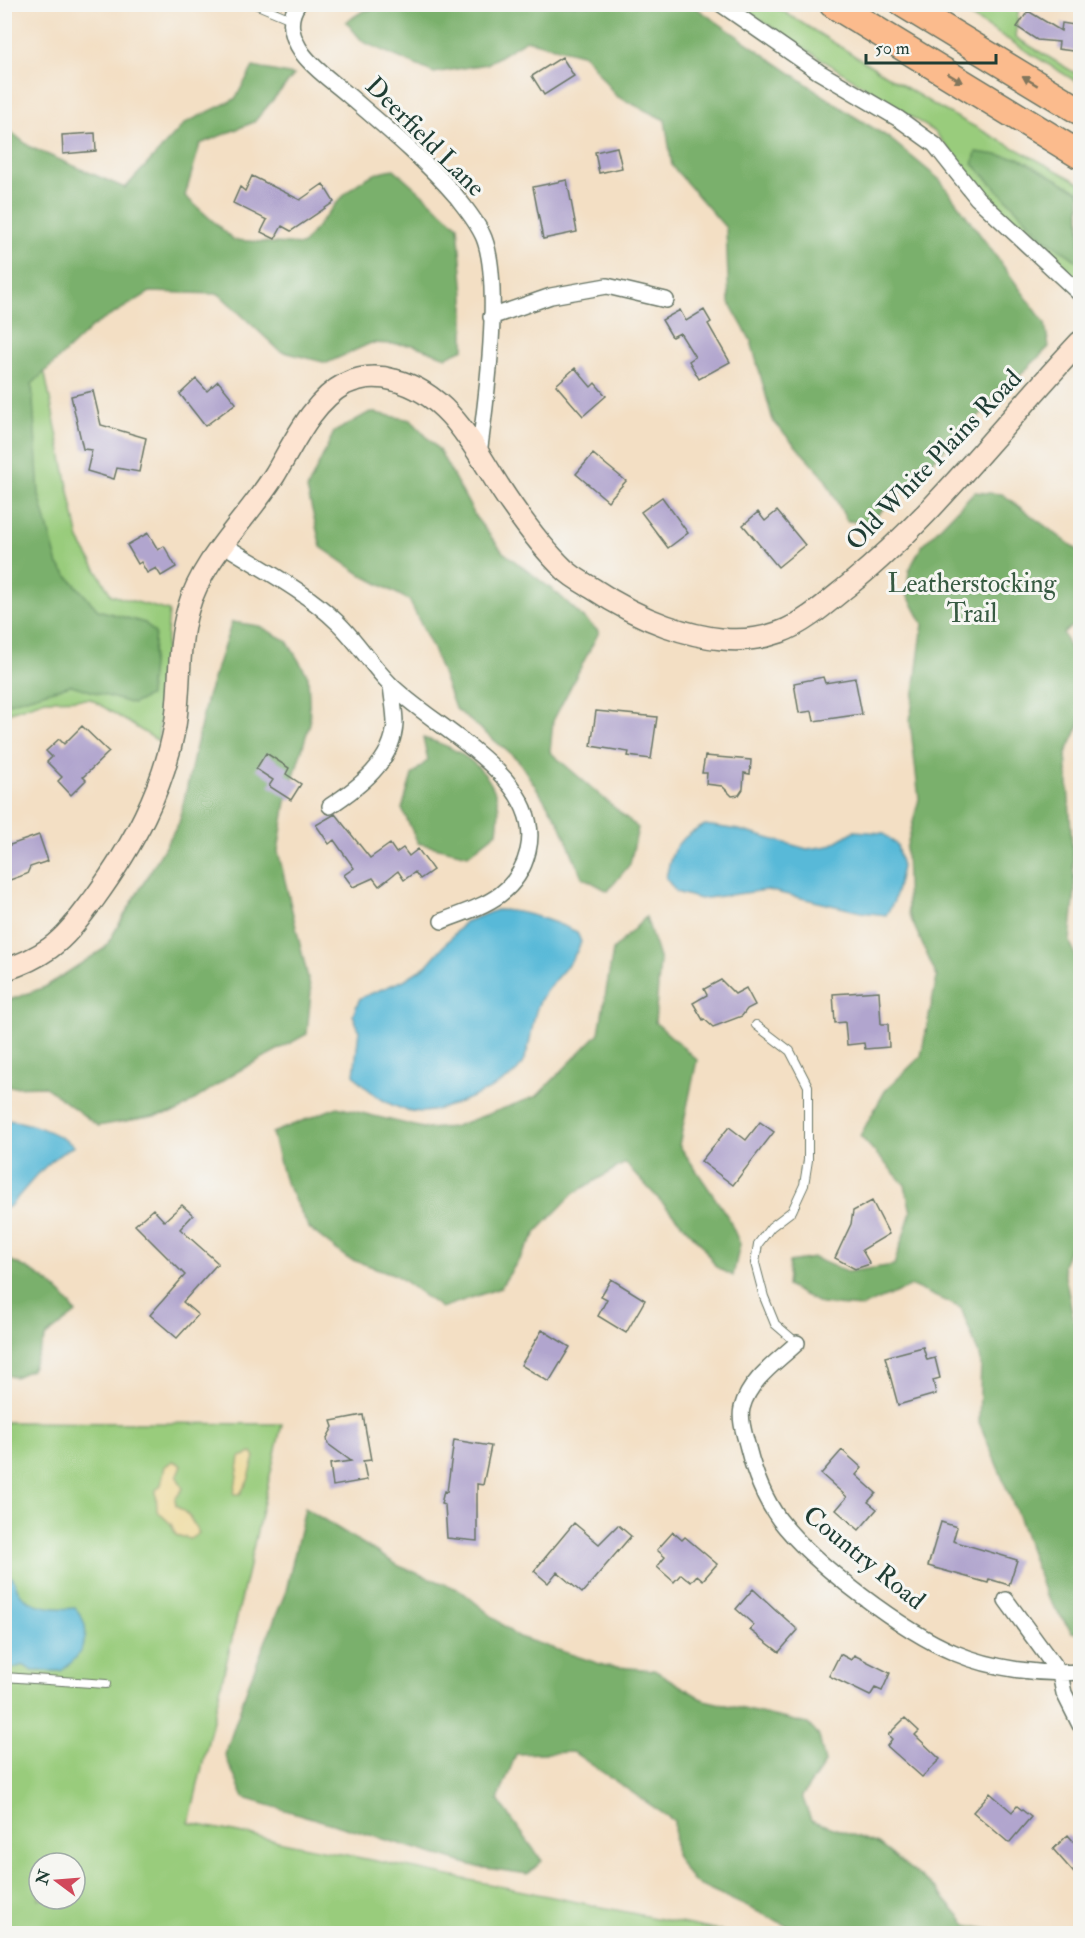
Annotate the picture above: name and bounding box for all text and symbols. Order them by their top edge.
scale bar [866,27,996,65]
text: 50 m [875,37,910,60]
street label: Deerfield Lane [358,70,492,204]
one-way arrow [947,73,963,84]
one-way arrow [1022,76,1039,87]
street label: Old White Plains Road [839,363,1029,557]
park label: Leatherstocking Trail [888,568,1058,630]
street label: Country Road [797,1499,932,1617]
north arrow [27,1851,87,1911]
text: N [32,1867,55,1888]

